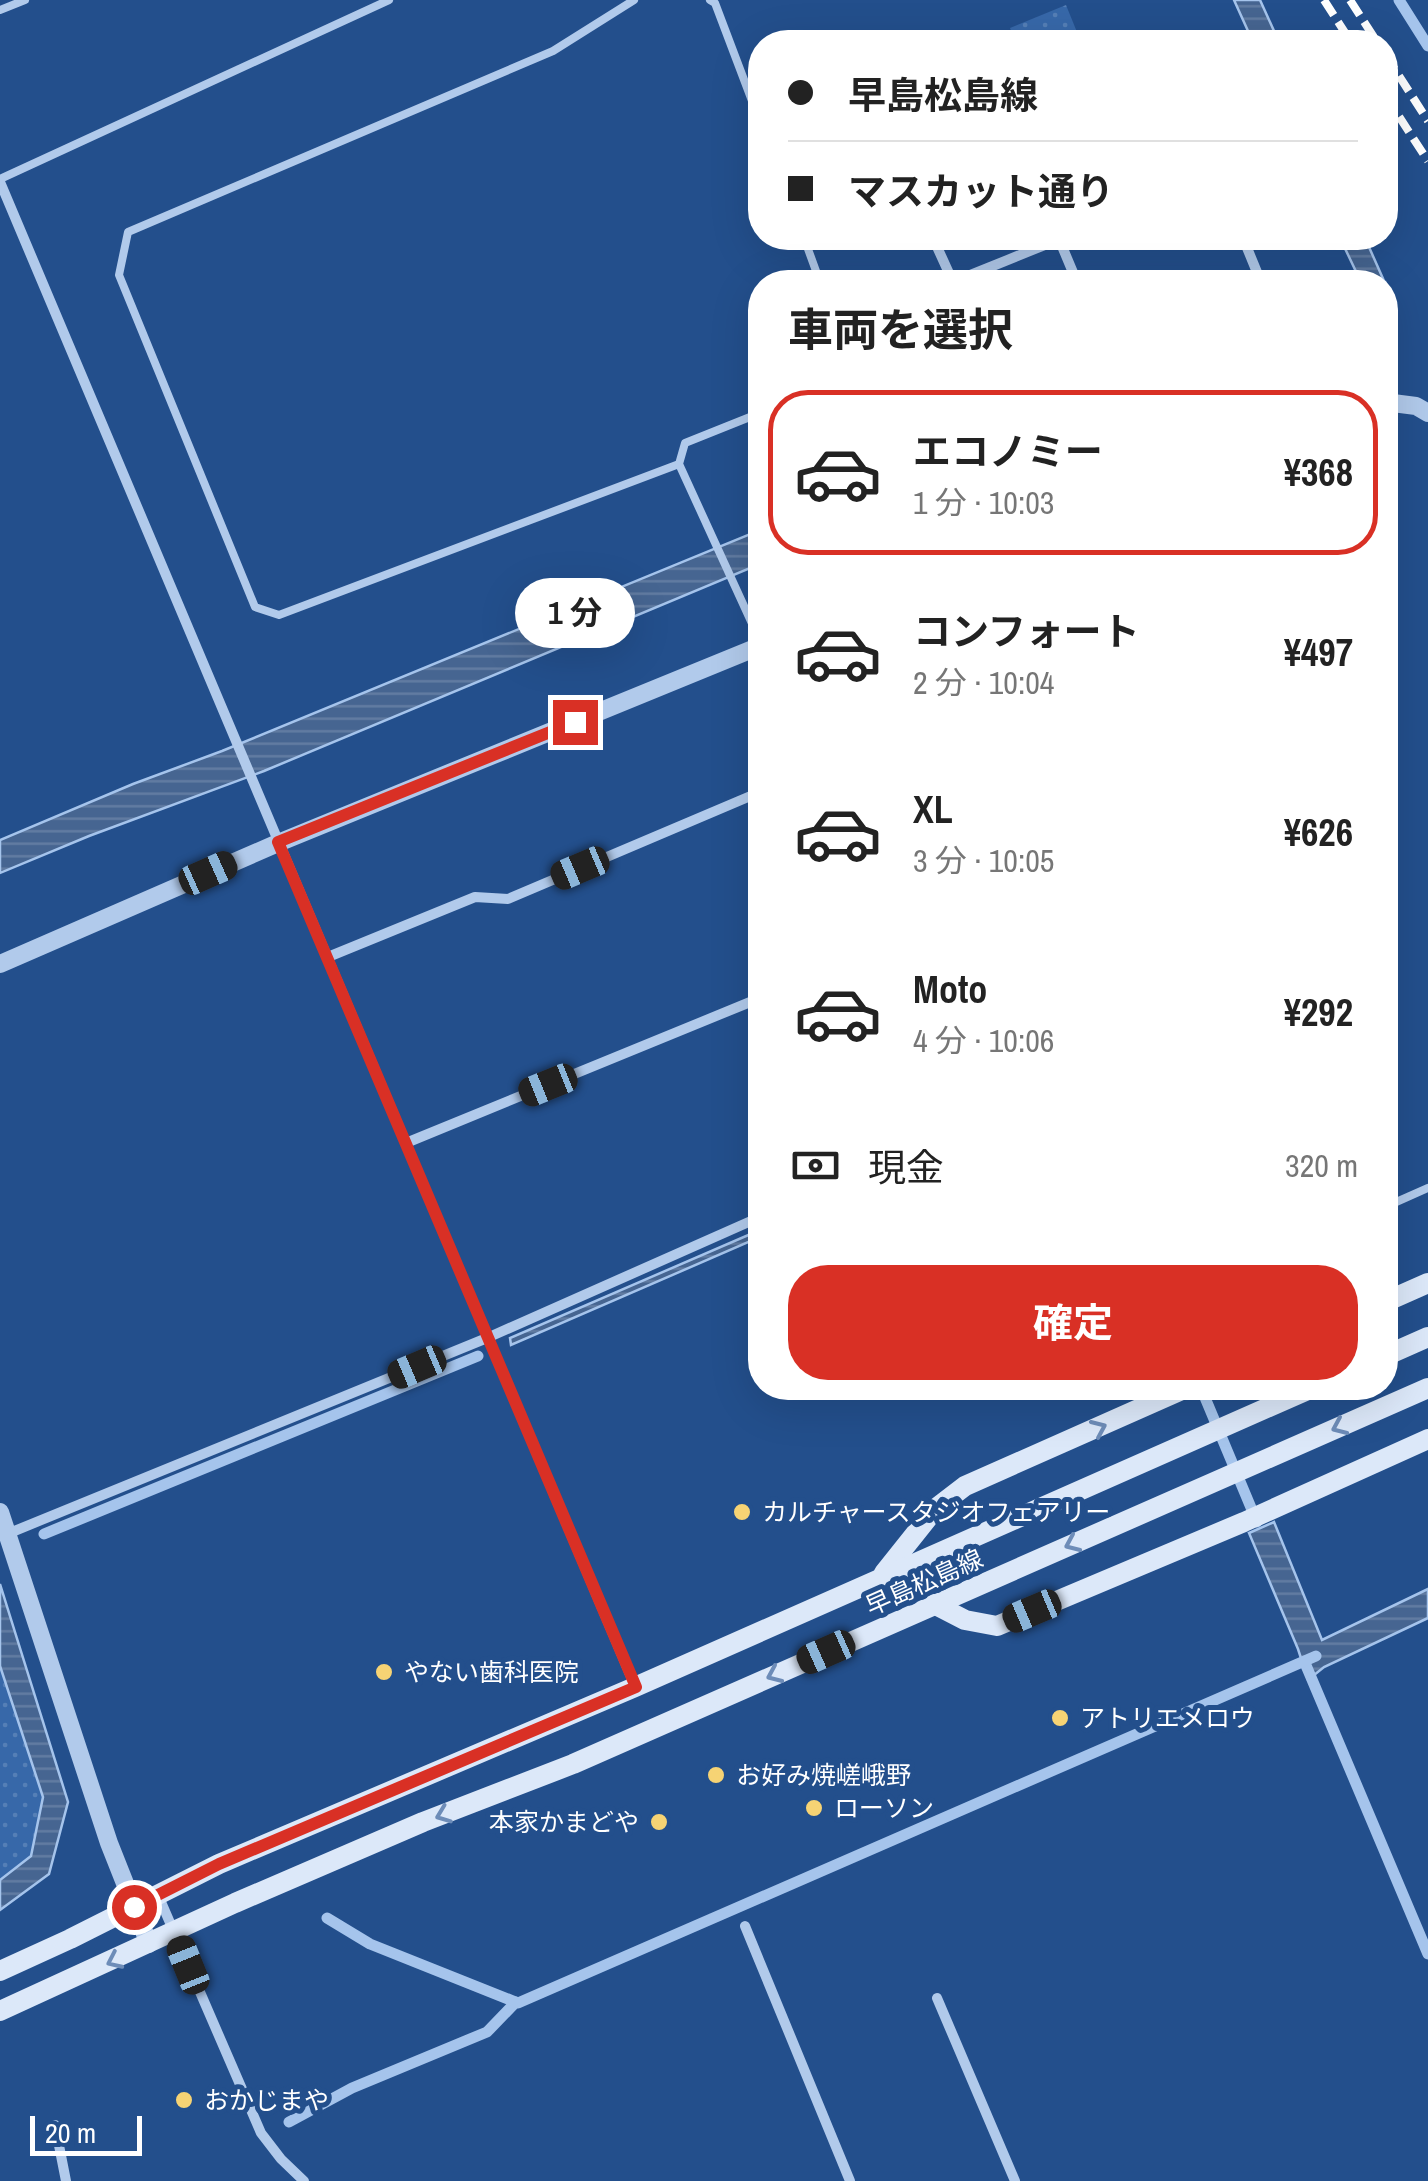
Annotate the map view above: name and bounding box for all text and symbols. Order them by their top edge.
text: 早島松島線 [848,70,1038,121]
text: マスカット通り [848,166,1114,217]
text: 車両を選択 [788,299,1013,360]
text: エコノミー [913,426,1103,477]
icon: car [793,428,883,518]
text: ¥368 [1284,447,1353,498]
text: 1 分 · 10:03 [913,481,1054,524]
callout: 1 分 [515,577,635,647]
text: 1 分 [548,591,602,634]
text: コンフォート [913,606,1140,657]
icon: car [793,608,883,698]
text: ¥497 [1284,627,1353,678]
text: 2 分 · 10:04 [913,661,1054,704]
route end [553,700,598,745]
text: XL [913,784,953,835]
icon: car [793,788,883,878]
text: ¥626 [1284,807,1353,858]
text: 3 分 · 10:05 [913,839,1054,882]
car [547,842,613,894]
car [174,847,242,899]
text: Moto [913,964,987,1015]
icon: car [793,968,883,1058]
text: ¥292 [1284,987,1353,1038]
text: 4 分 · 10:06 [913,1019,1054,1062]
car [515,1060,581,1110]
icon: cash [788,1138,843,1193]
text: 現金 [868,1142,944,1193]
text: 320 m [1285,1144,1358,1187]
button: 確定 [788,1265,1358,1380]
car [384,1341,450,1393]
one-way arrow [1331,1415,1349,1435]
one-way arrow [1089,1421,1107,1441]
place label: カルチャースタジオフェアリー [762,1495,1111,1529]
marker: カルチャースタジオフェアリー [731,1501,753,1523]
one-way arrow [1064,1532,1082,1552]
street label: 早島松島線 [860,1541,988,1623]
car [999,1585,1065,1637]
car [792,1626,860,1678]
place label: やない歯科医院 [404,1655,579,1689]
marker: やない歯科医院 [373,1661,395,1683]
one-way arrow [766,1663,784,1683]
place label: アトリエメロウ [1080,1701,1255,1735]
marker: アトリエメロウ [1049,1707,1071,1729]
place label: お好み焼嵯峨野 [736,1758,911,1792]
marker: お好み焼嵯峨野 [705,1764,727,1786]
place label: ローソン [834,1791,934,1825]
marker: ローソン [803,1797,825,1819]
one-way arrow [435,1803,452,1823]
place label: 本家かまどや [489,1805,639,1839]
marker: 本家かまどや [648,1811,670,1833]
route start [112,1885,157,1930]
car [163,1932,213,1998]
one-way arrow [106,1948,124,1968]
place label: おかじまや [204,2083,329,2117]
marker: おかじまや [173,2089,195,2111]
scale bar [30,2111,142,2156]
text: 20 m [45,2114,96,2152]

